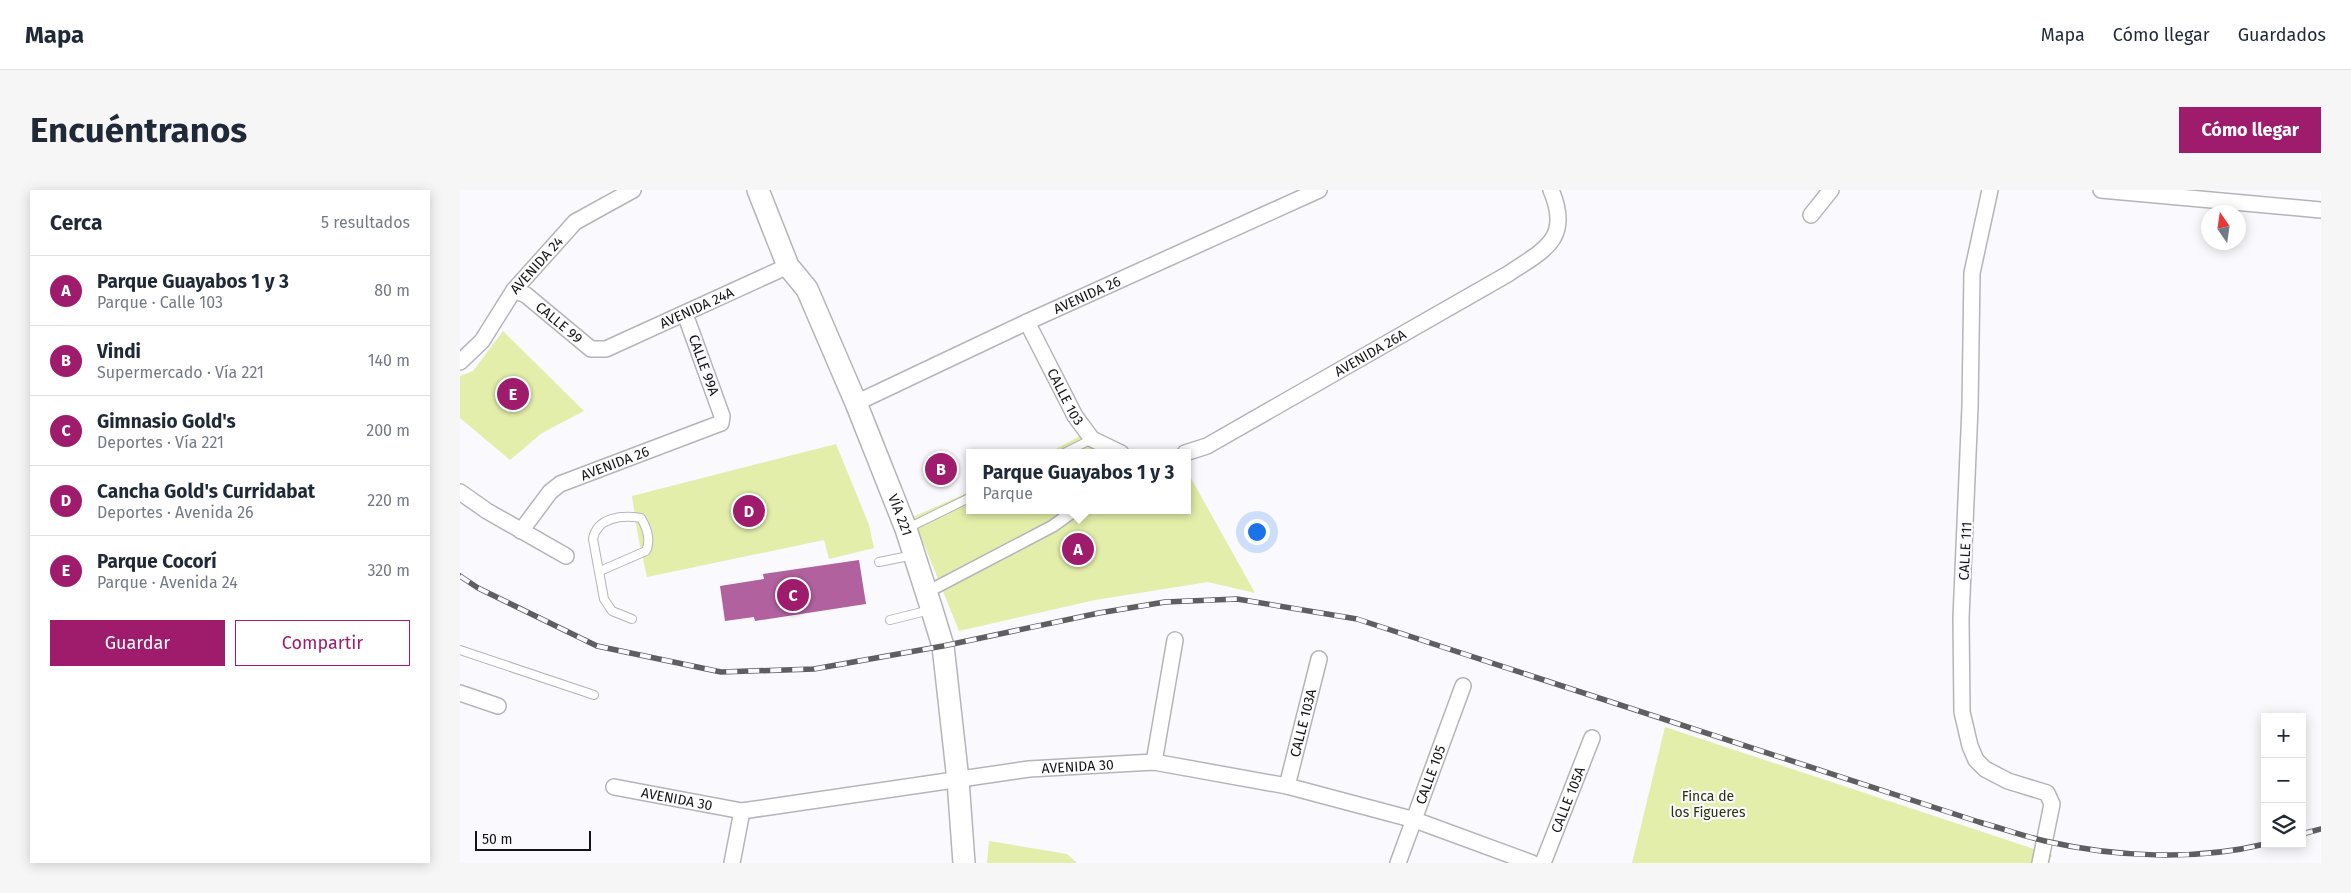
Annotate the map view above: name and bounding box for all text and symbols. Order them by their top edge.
text: Mapa [25,21,84,49]
text: Mapa [2041,24,2085,46]
text: Cómo llegar [2113,24,2210,46]
text: Guardados [2238,24,2326,46]
button: Cómo llegar [2179,107,2321,153]
text: Encuéntranos [30,109,247,151]
north arrow [2201,205,2246,250]
text: Cerca [50,210,102,236]
text: 5 resultados [321,213,410,232]
street label: AVENIDA 24 [506,233,567,298]
text: Parque Guayabos 1 y 3 [97,270,289,293]
street label: AVENIDA 26 [1051,273,1123,318]
text: A [61,281,71,300]
text: 80 m [374,281,410,300]
street label: AVENIDA 24A [657,284,736,332]
text: Parque · Calle 103 [97,293,223,312]
street label: CALLE 99 [532,299,586,347]
street label: AVENIDA 26A [1331,326,1409,380]
street label: CALLE 99A [685,332,722,398]
text: Vindi [97,340,141,363]
text: B [61,351,71,370]
text: 140 m [368,351,410,370]
text: Supermercado · Vía 221 [97,363,264,382]
street label: CALLE 103 [1043,366,1087,429]
pin: E [497,375,529,413]
text: Gimnasio Gold's [97,410,236,433]
text: C [61,421,71,440]
text: 200 m [366,421,410,440]
text: Deportes · Vía 221 [97,433,224,452]
street label: AVENIDA 26 [578,443,652,484]
popup [966,449,1191,514]
pin: B [925,450,957,488]
text: Parque Guayabos 1 y 3 [983,461,1174,484]
text: Cancha Gold's Curridabat [97,480,315,503]
text: Parque [983,484,1033,503]
text: D [61,491,71,510]
text: 220 m [367,491,410,510]
pin: D [733,492,765,530]
street label: VÍA 221 [884,492,916,538]
text: Deportes · Avenida 26 [97,503,254,522]
your location [1244,519,1270,545]
street label: CALLE 111 [1955,521,1976,581]
pin: A [1062,530,1094,568]
text: Parque Cocorí [97,550,217,573]
text: E [62,561,70,580]
text: 320 m [367,561,410,580]
text: Parque · Avenida 24 [97,573,238,592]
pin: C [777,576,809,614]
button: Guardar [50,620,225,666]
button: Compartir [235,620,410,666]
street label: CALLE 103A [1287,687,1320,759]
map controls [2261,713,2306,848]
button: + [2261,713,2306,758]
street label: CALLE 105 [1412,743,1450,807]
street label: AVENIDA 30 [1041,756,1114,777]
button: − [2261,758,2306,803]
street label: CALLE 105A [1548,764,1589,836]
street label: AVENIDA 30 [640,784,714,814]
park label: Finca de los Figueres [1671,788,1746,821]
button: layers [2261,803,2306,848]
scale bar [475,828,591,851]
text: 50 m [482,831,513,848]

